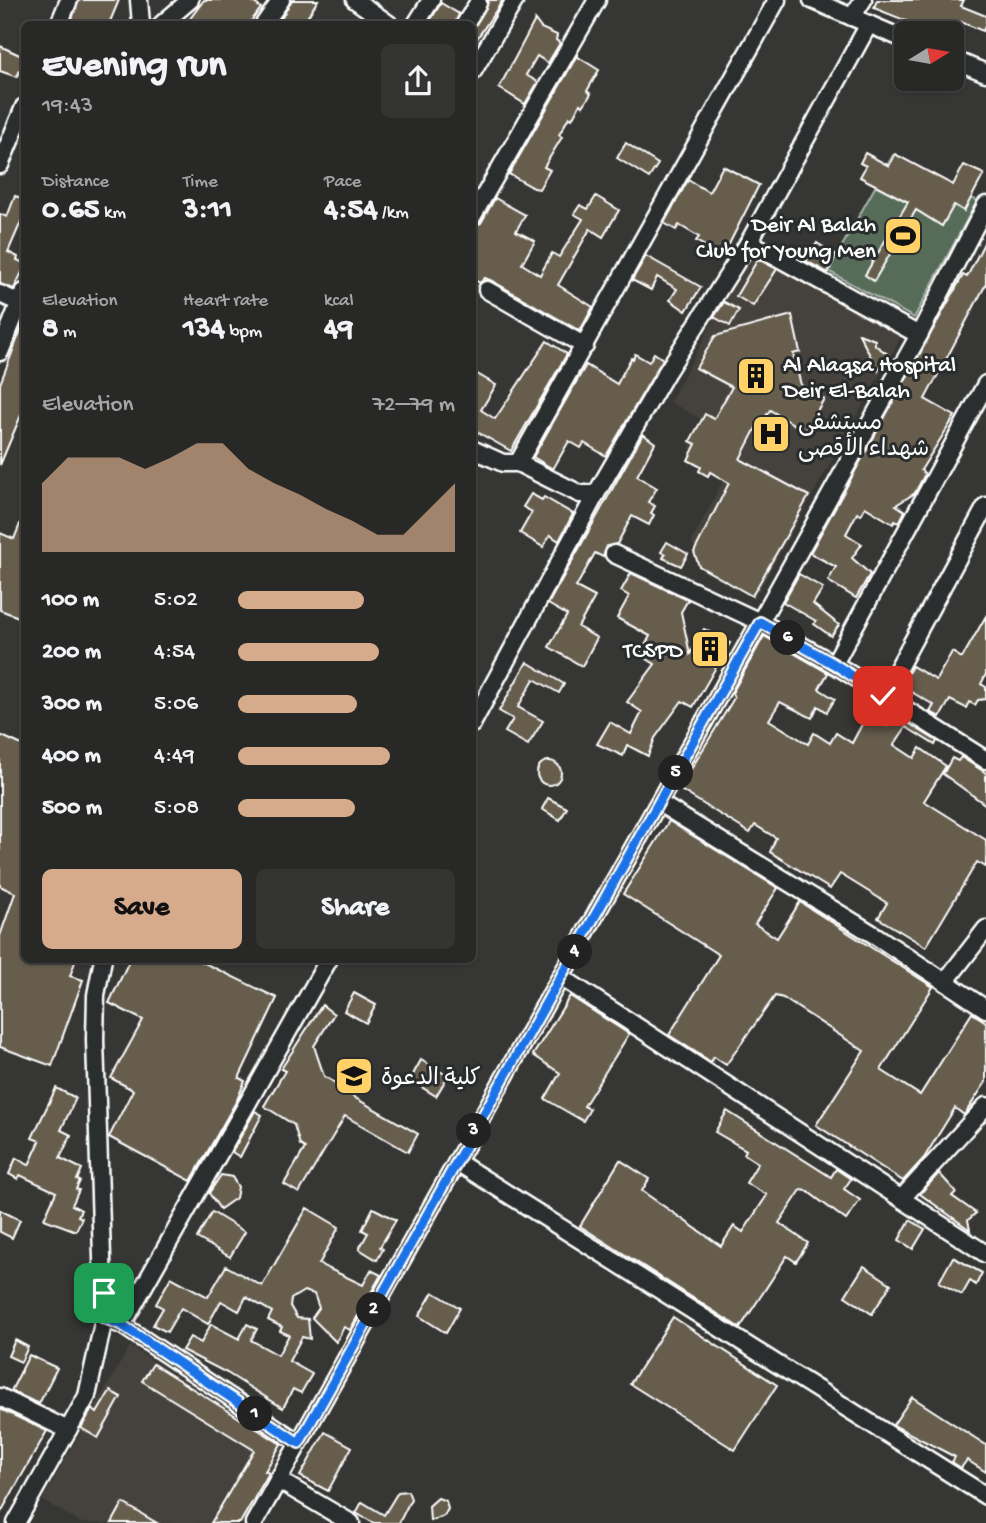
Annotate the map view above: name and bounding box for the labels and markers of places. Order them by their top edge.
place label: Deir Al Balah Club for Young Men [696,213,876,266]
sports icon: Deir Al Balah Club for Young Men [882,215,924,257]
place label: Al Alaqsa Hospital Deir El-Balah [781,353,956,406]
building icon: Al Alaqsa Hospital Deir El-Balah [735,355,777,397]
place label: مستشفى شهداء الأقصى [798,411,929,464]
hospital icon: مستشفى شهداء الأقصى [750,413,792,455]
pin: 6 [770,620,806,656]
building icon: TCSPD [689,628,731,670]
place label: TCSPD [621,639,684,666]
pin [853,666,913,726]
pin: 5 [658,756,694,790]
pin: 4 [558,934,592,970]
school or university icon: كلية الدعوة [333,1055,375,1097]
place label: كلية الدعوة [381,1066,481,1093]
pin: 3 [456,1114,491,1148]
pin [74,1263,134,1323]
pin: 2 [356,1292,392,1328]
pin: 1 [238,1396,272,1432]

